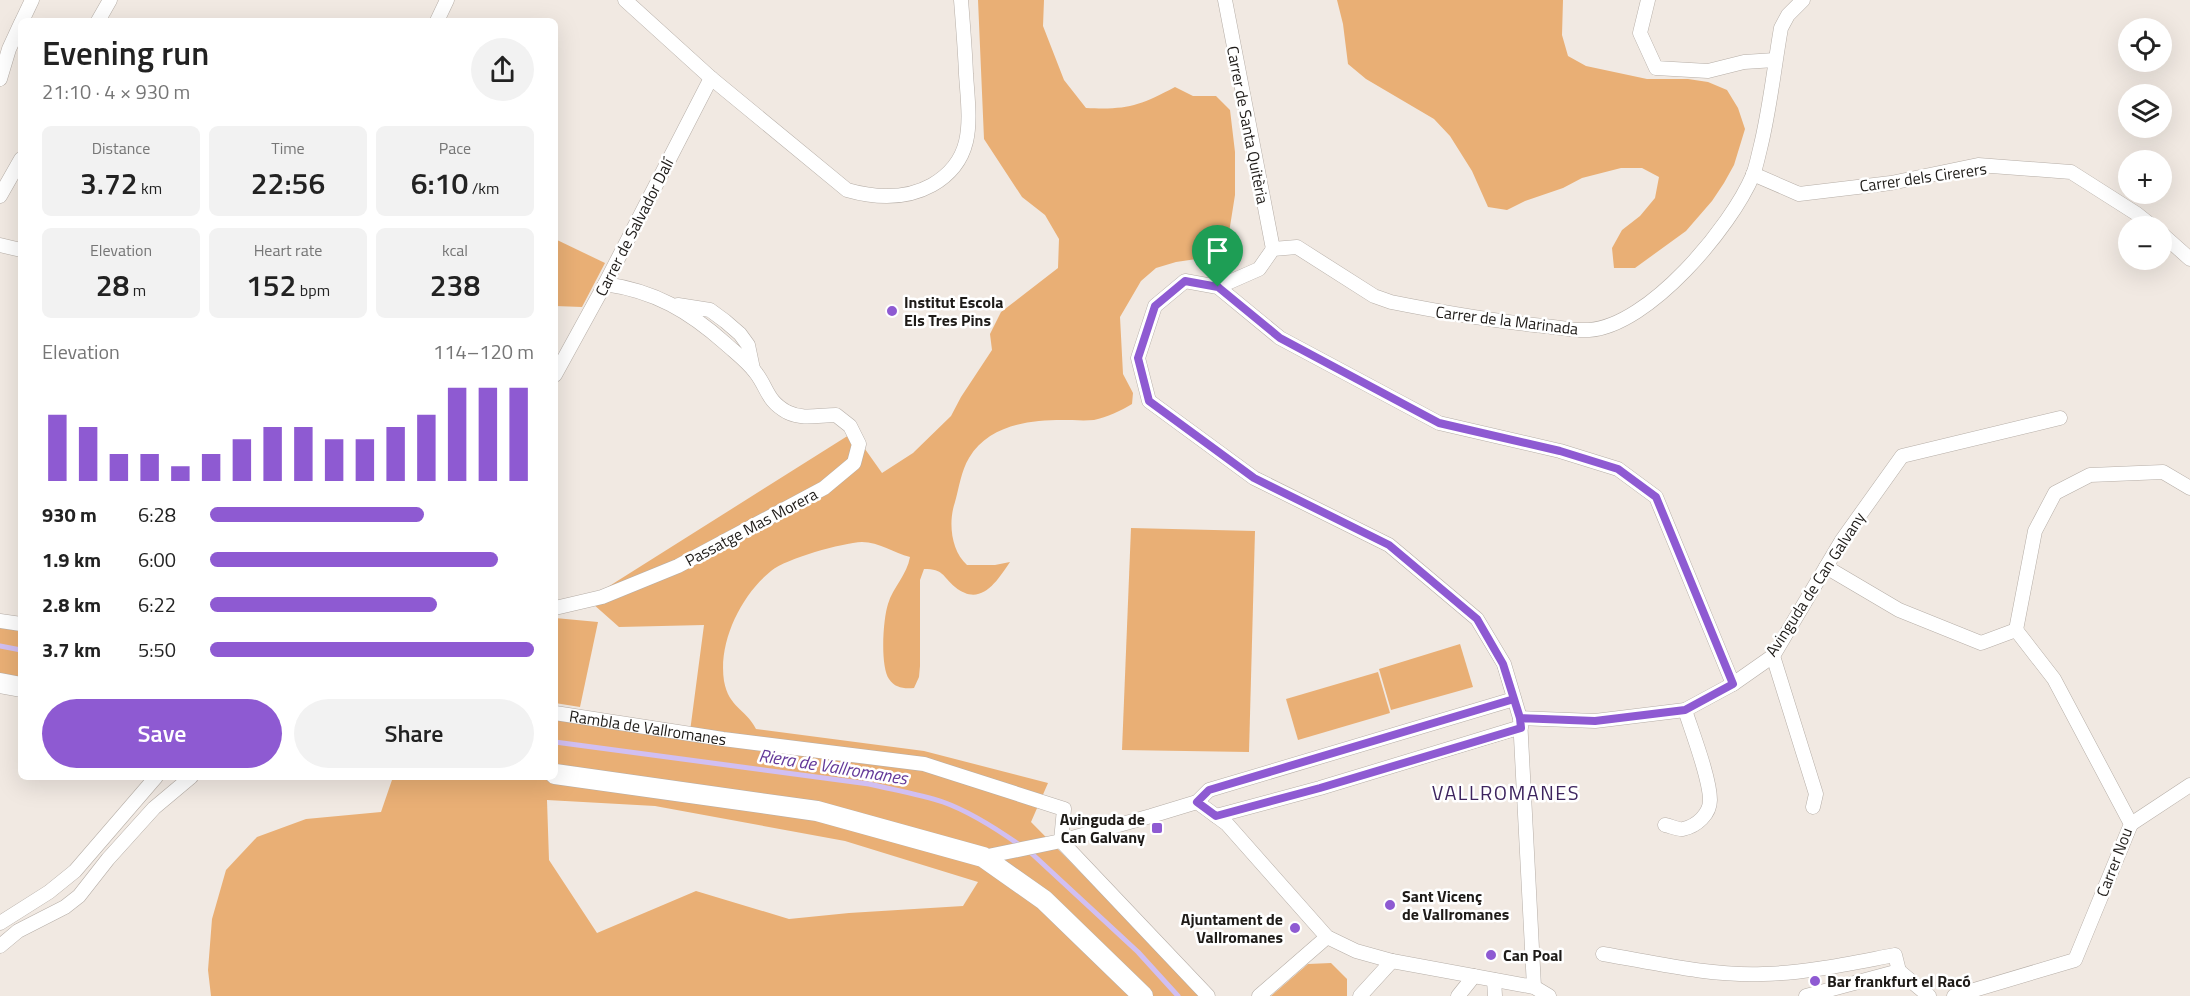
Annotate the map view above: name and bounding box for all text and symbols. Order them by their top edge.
map controls [2118,18,2172,270]
button: locate [2118,18,2172,72]
text: Evening run [42,28,209,78]
button: share [471,38,534,101]
street label: Carrer de Santa Quitèria [1221,44,1275,206]
text: 21:10 · 4 × 930 m [42,76,190,107]
button: layers [2118,84,2172,138]
text: Distance [92,136,150,160]
text: Time [271,136,305,160]
text: Pace [439,136,471,160]
button: + [2118,150,2172,204]
street label: Carrer de Salvador Dalí [589,152,680,300]
street label: Carrer dels Cirerers [1858,156,1988,198]
text: 3.72 [80,160,138,206]
text: 22:56 [251,160,325,206]
text: 6:10 [411,160,468,206]
text: km [138,176,162,200]
text: /km [468,176,499,200]
button: − [2118,216,2172,270]
pin [1192,225,1243,287]
icon: arrive [1201,234,1234,267]
text: Elevation [90,238,152,262]
text: Heart rate [254,238,322,262]
text: kcal [442,238,468,262]
text: 28 [96,262,129,308]
text: 152 [246,262,296,308]
text: 238 [430,262,480,308]
text: m [129,278,146,302]
text: bpm [296,278,330,302]
place label: Institut Escola Els Tres Pins [904,290,1003,332]
street label: Carrer de la Marinada [1434,299,1580,341]
marker: Institut Escola Els Tres Pins [885,304,899,318]
text: Elevation [42,336,120,367]
text: 114–120 m [433,336,534,367]
street label: Passatge Mas Morera [680,482,822,572]
text: 930 m [42,499,97,530]
text: 6:28 [138,499,176,530]
street label: Avinguda de Can Galvany [1759,507,1871,661]
text: 1.9 km [42,544,101,575]
text: 6:00 [138,544,176,575]
text: 2.8 km [42,589,101,620]
text: 6:22 [138,589,176,620]
text: 3.7 km [42,634,101,665]
text: 5:50 [138,634,176,665]
button: Save [42,699,282,768]
button: Share [294,699,534,768]
street label: Rambla de Vallromanes [568,703,728,751]
water label: Riera de Vallromanes [757,741,911,792]
district label: VALLROMANES [1432,777,1580,808]
place label: Avinguda de Can Galvany [1060,807,1145,849]
marker: Avinguda de Can Galvany [1150,821,1164,835]
street label: Carrer Nou [2090,824,2138,900]
place label: Sant Vicenç de Vallromanes [1402,884,1509,926]
marker: Sant Vicenç de Vallromanes [1383,898,1397,912]
place label: Ajuntament de Vallromanes [1181,907,1283,949]
marker: Ajuntament de Vallromanes [1288,921,1302,935]
place label: Can Poal [1503,943,1563,967]
marker: Can Poal [1484,948,1498,962]
place label: Bar frankfurt el Racó [1827,969,1971,993]
marker: Bar frankfurt el Racó [1808,974,1822,988]

